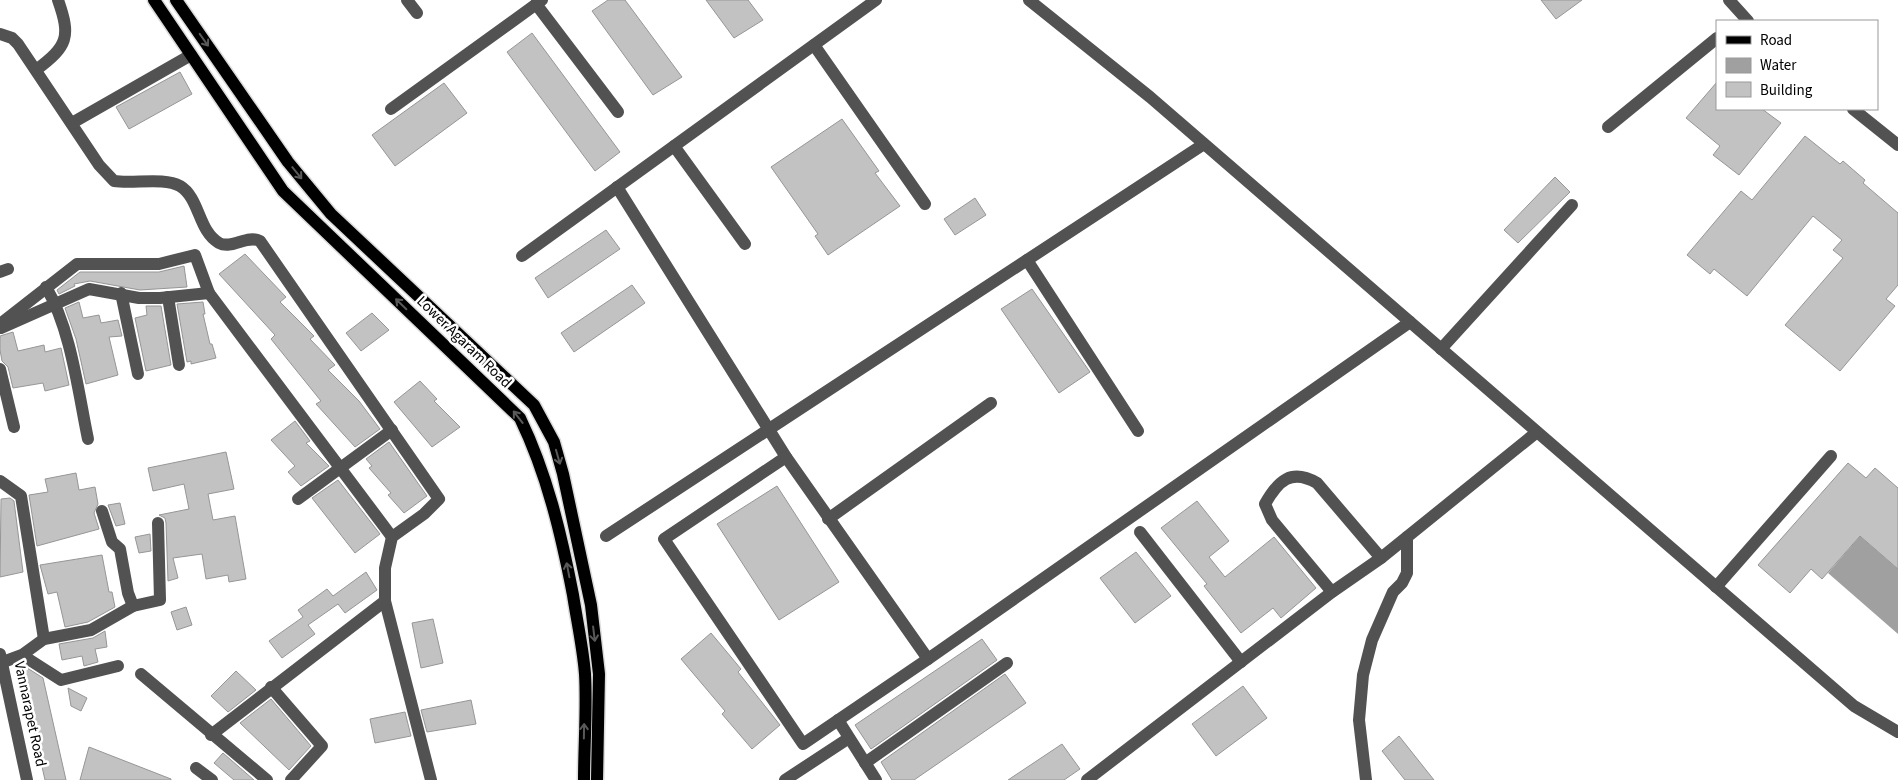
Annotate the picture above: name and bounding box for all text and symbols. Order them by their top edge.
legend [1716,20,1878,110]
text: Road [1760,30,1792,51]
one-way arrow [199,33,209,47]
text: Water [1760,55,1797,76]
text: Building [1760,80,1813,101]
one-way arrow [291,166,302,179]
street label: Lower Agaram Road [412,291,516,393]
one-way arrow [395,298,407,310]
one-way arrow [512,411,523,424]
one-way arrow [554,449,564,465]
one-way arrow [563,563,572,579]
one-way arrow [589,625,599,641]
street label: Vannarapet Road [9,659,51,769]
one-way arrow [579,724,589,740]

